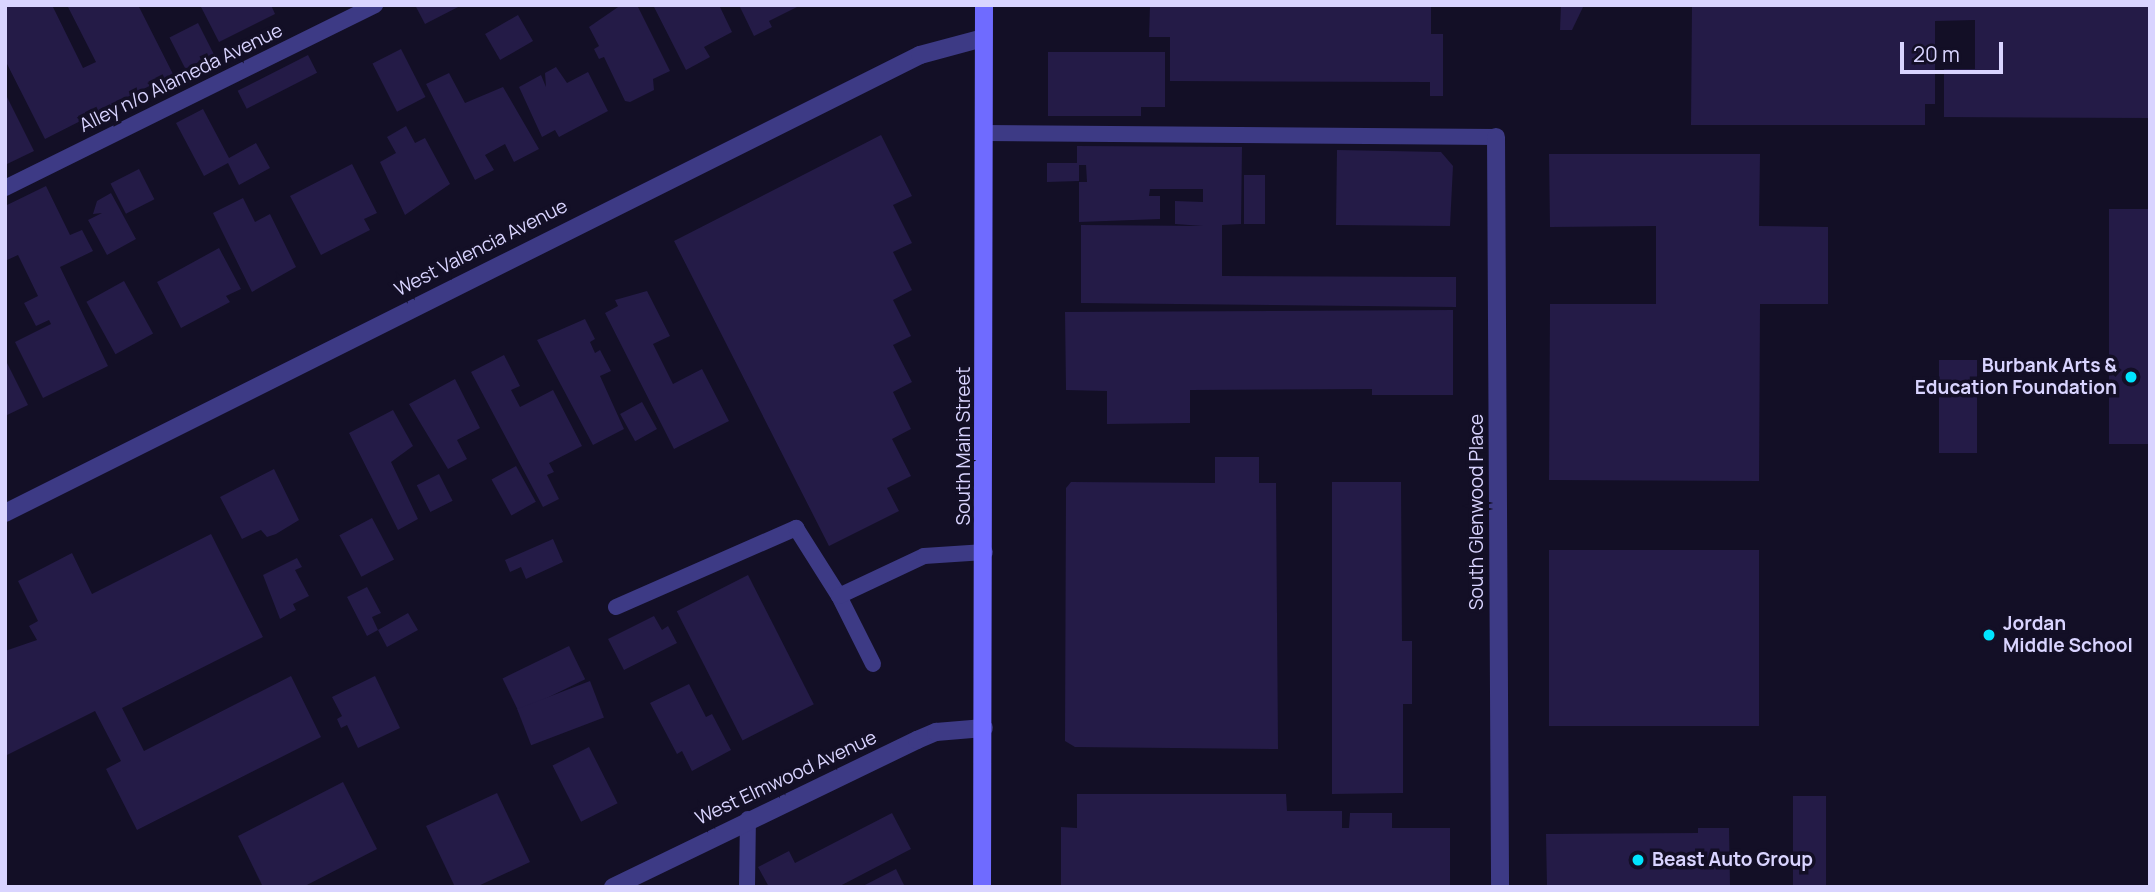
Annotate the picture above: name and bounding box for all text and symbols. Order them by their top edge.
street label: Alley n/o Alameda Avenue [76,19,286,137]
scale bar [1903,28,2006,72]
text: 20 m [1913,40,1960,68]
street label: West Valencia Avenue [391,195,571,301]
place label: Burbank Arts & Education Foundation [1915,355,2117,399]
street label: South Main Street [953,367,975,525]
marker: Burbank Arts & Education Foundation [2123,369,2139,385]
street label: South Glenwood Place [1466,414,1488,610]
place label: Jordan Middle School [2003,613,2133,657]
marker: Jordan Middle School [1981,627,1997,643]
street label: West Elmwood Avenue [692,726,880,830]
place label: Beast Auto Group [1652,849,1813,871]
marker: Beast Auto Group [1630,852,1646,868]

